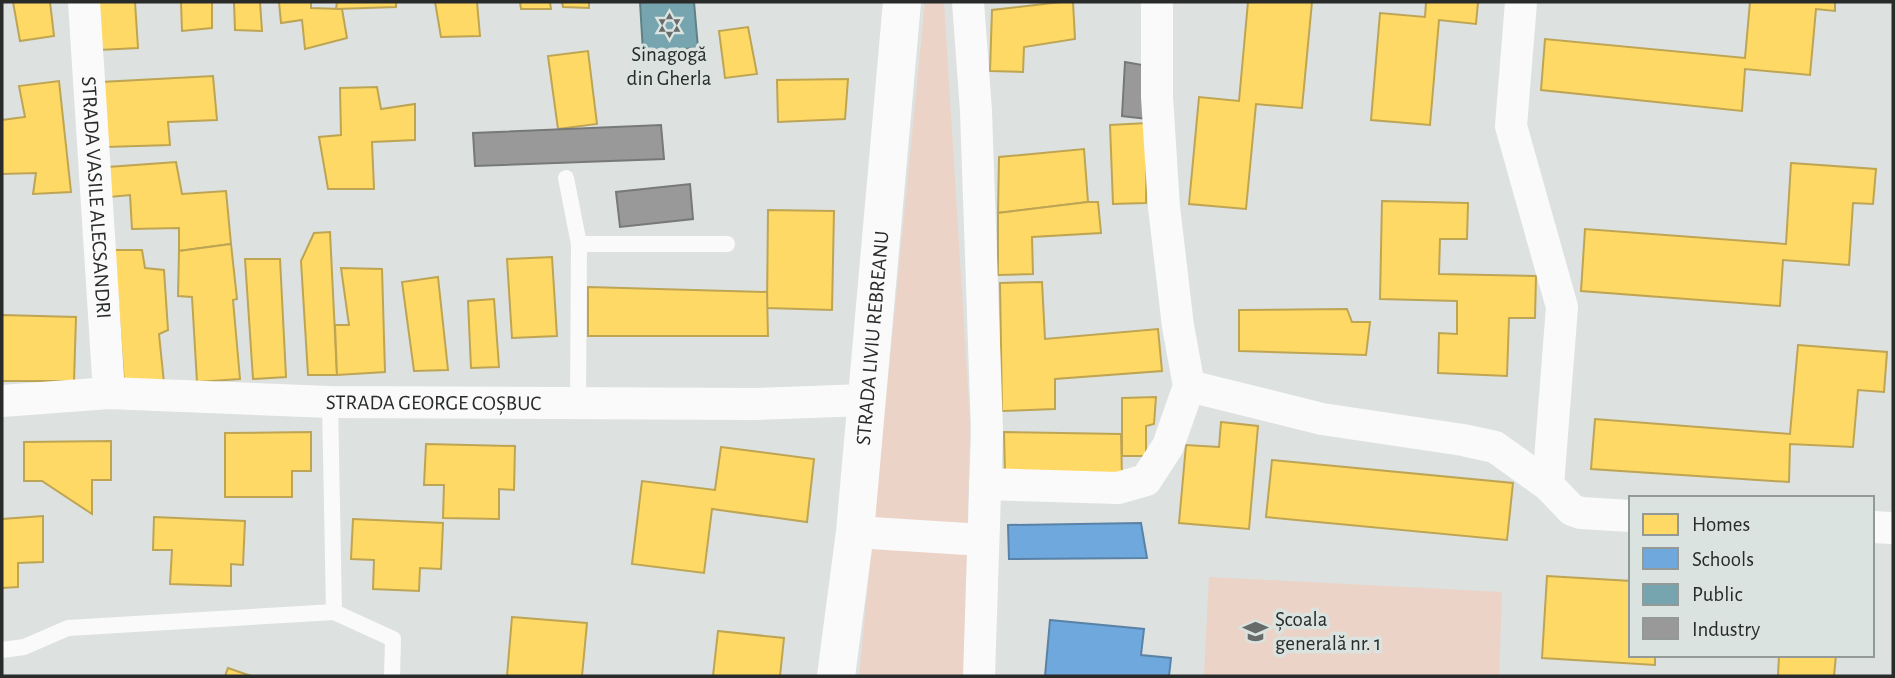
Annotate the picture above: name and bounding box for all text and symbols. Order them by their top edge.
synagogue icon: Sinagogă din Gherla [655,11,683,39]
place label: Sinagogă din Gherla [627,44,712,89]
street label: STRADA VASILE ALECSANDRI [78,76,115,319]
street label: STRADA LIVIU REBREANU [852,230,892,446]
street label: STRADA GEORGE COȘBUC [326,391,541,415]
legend [1629,496,1874,657]
text: Homes [1692,514,1750,535]
text: Schools [1692,549,1754,570]
text: Public [1692,584,1742,605]
place label: Școala generală nr. 1 [1275,609,1381,654]
school or university icon: Școala generală nr. 1 [1241,617,1269,645]
text: Industry [1692,619,1760,640]

